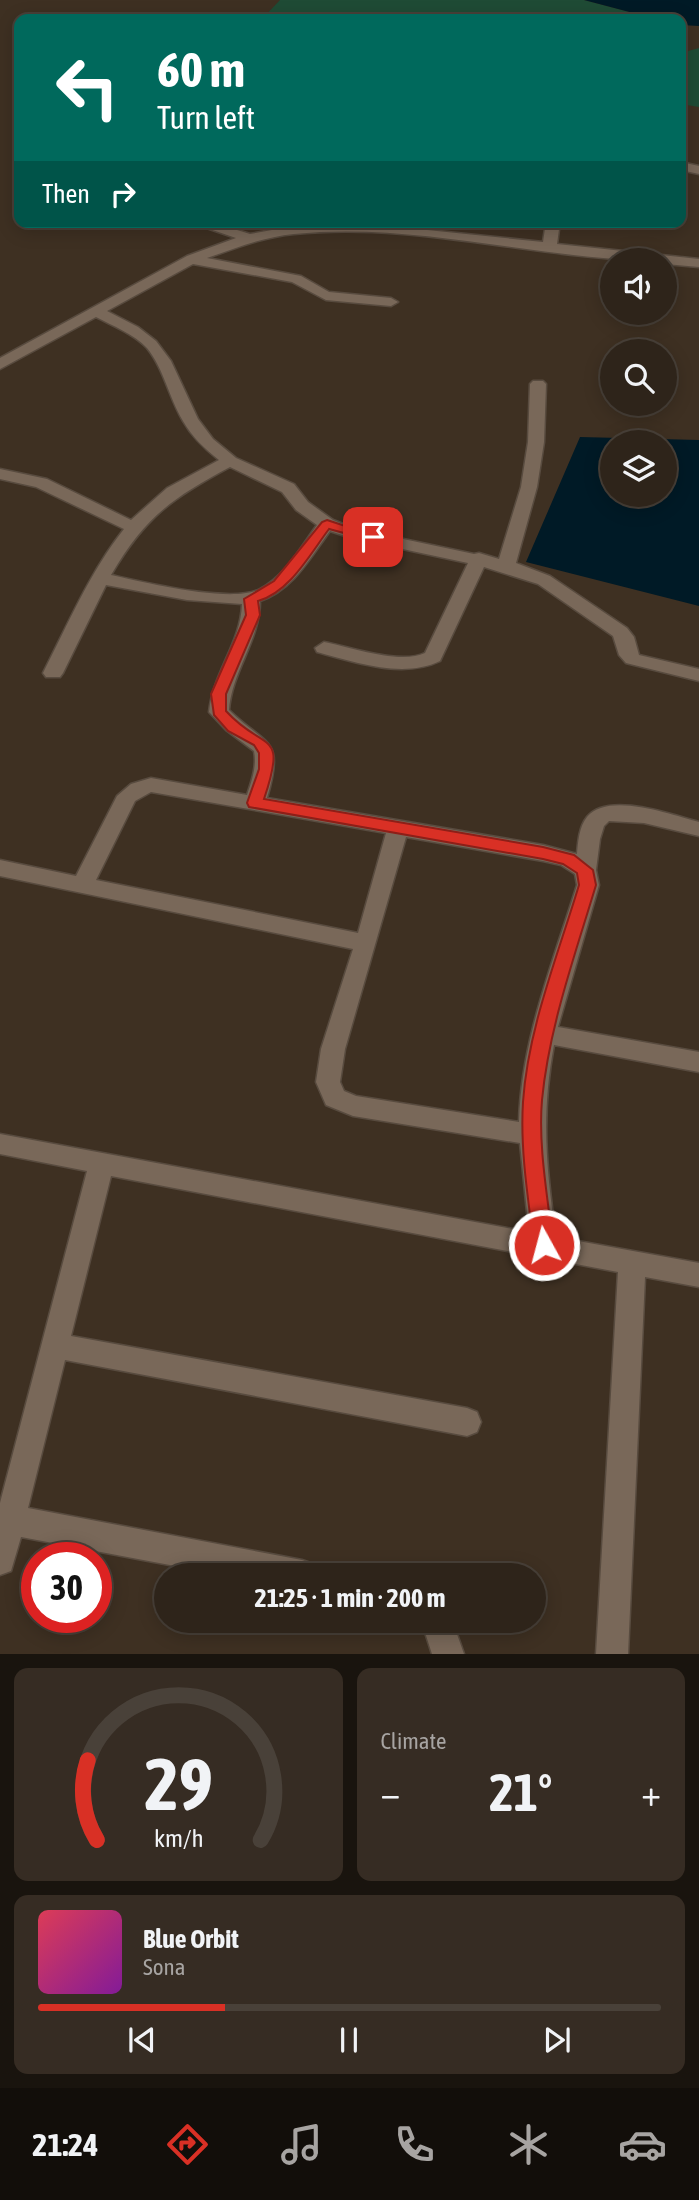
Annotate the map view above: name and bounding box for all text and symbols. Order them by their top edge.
text: 60 m [157,41,245,97]
icon: left [42,42,133,133]
text: Turn left [157,99,255,136]
icon: right [104,175,142,213]
text: Then [42,179,90,209]
map controls [600,248,677,507]
button: sound [600,248,677,325]
button: search [600,339,677,416]
button: layers [600,430,677,507]
pin [343,507,403,567]
icon: arrive [354,518,392,556]
position arrow [507,1208,581,1282]
speed limit sign: 30 [21,1542,112,1633]
text: 21:25 · 1 min · 200 m [255,1583,445,1613]
text: Climate [381,1728,446,1754]
text: 29 [144,1743,212,1826]
text: 21° [489,1762,552,1822]
text: − [381,1771,400,1814]
text: + [641,1771,661,1814]
text: km/h [153,1824,203,1852]
text: Blue Orbit [143,1924,239,1954]
text: Sona [143,1954,185,1980]
icon: previous [123,2021,161,2059]
icon: pause [330,2021,368,2059]
icon: next [538,2021,576,2059]
icon: directions [163,2120,212,2169]
icon: music [277,2120,326,2169]
icon: phone [390,2120,439,2169]
icon: climate [504,2120,553,2169]
icon: car [618,2120,667,2169]
text: 21:24 [32,2126,98,2163]

